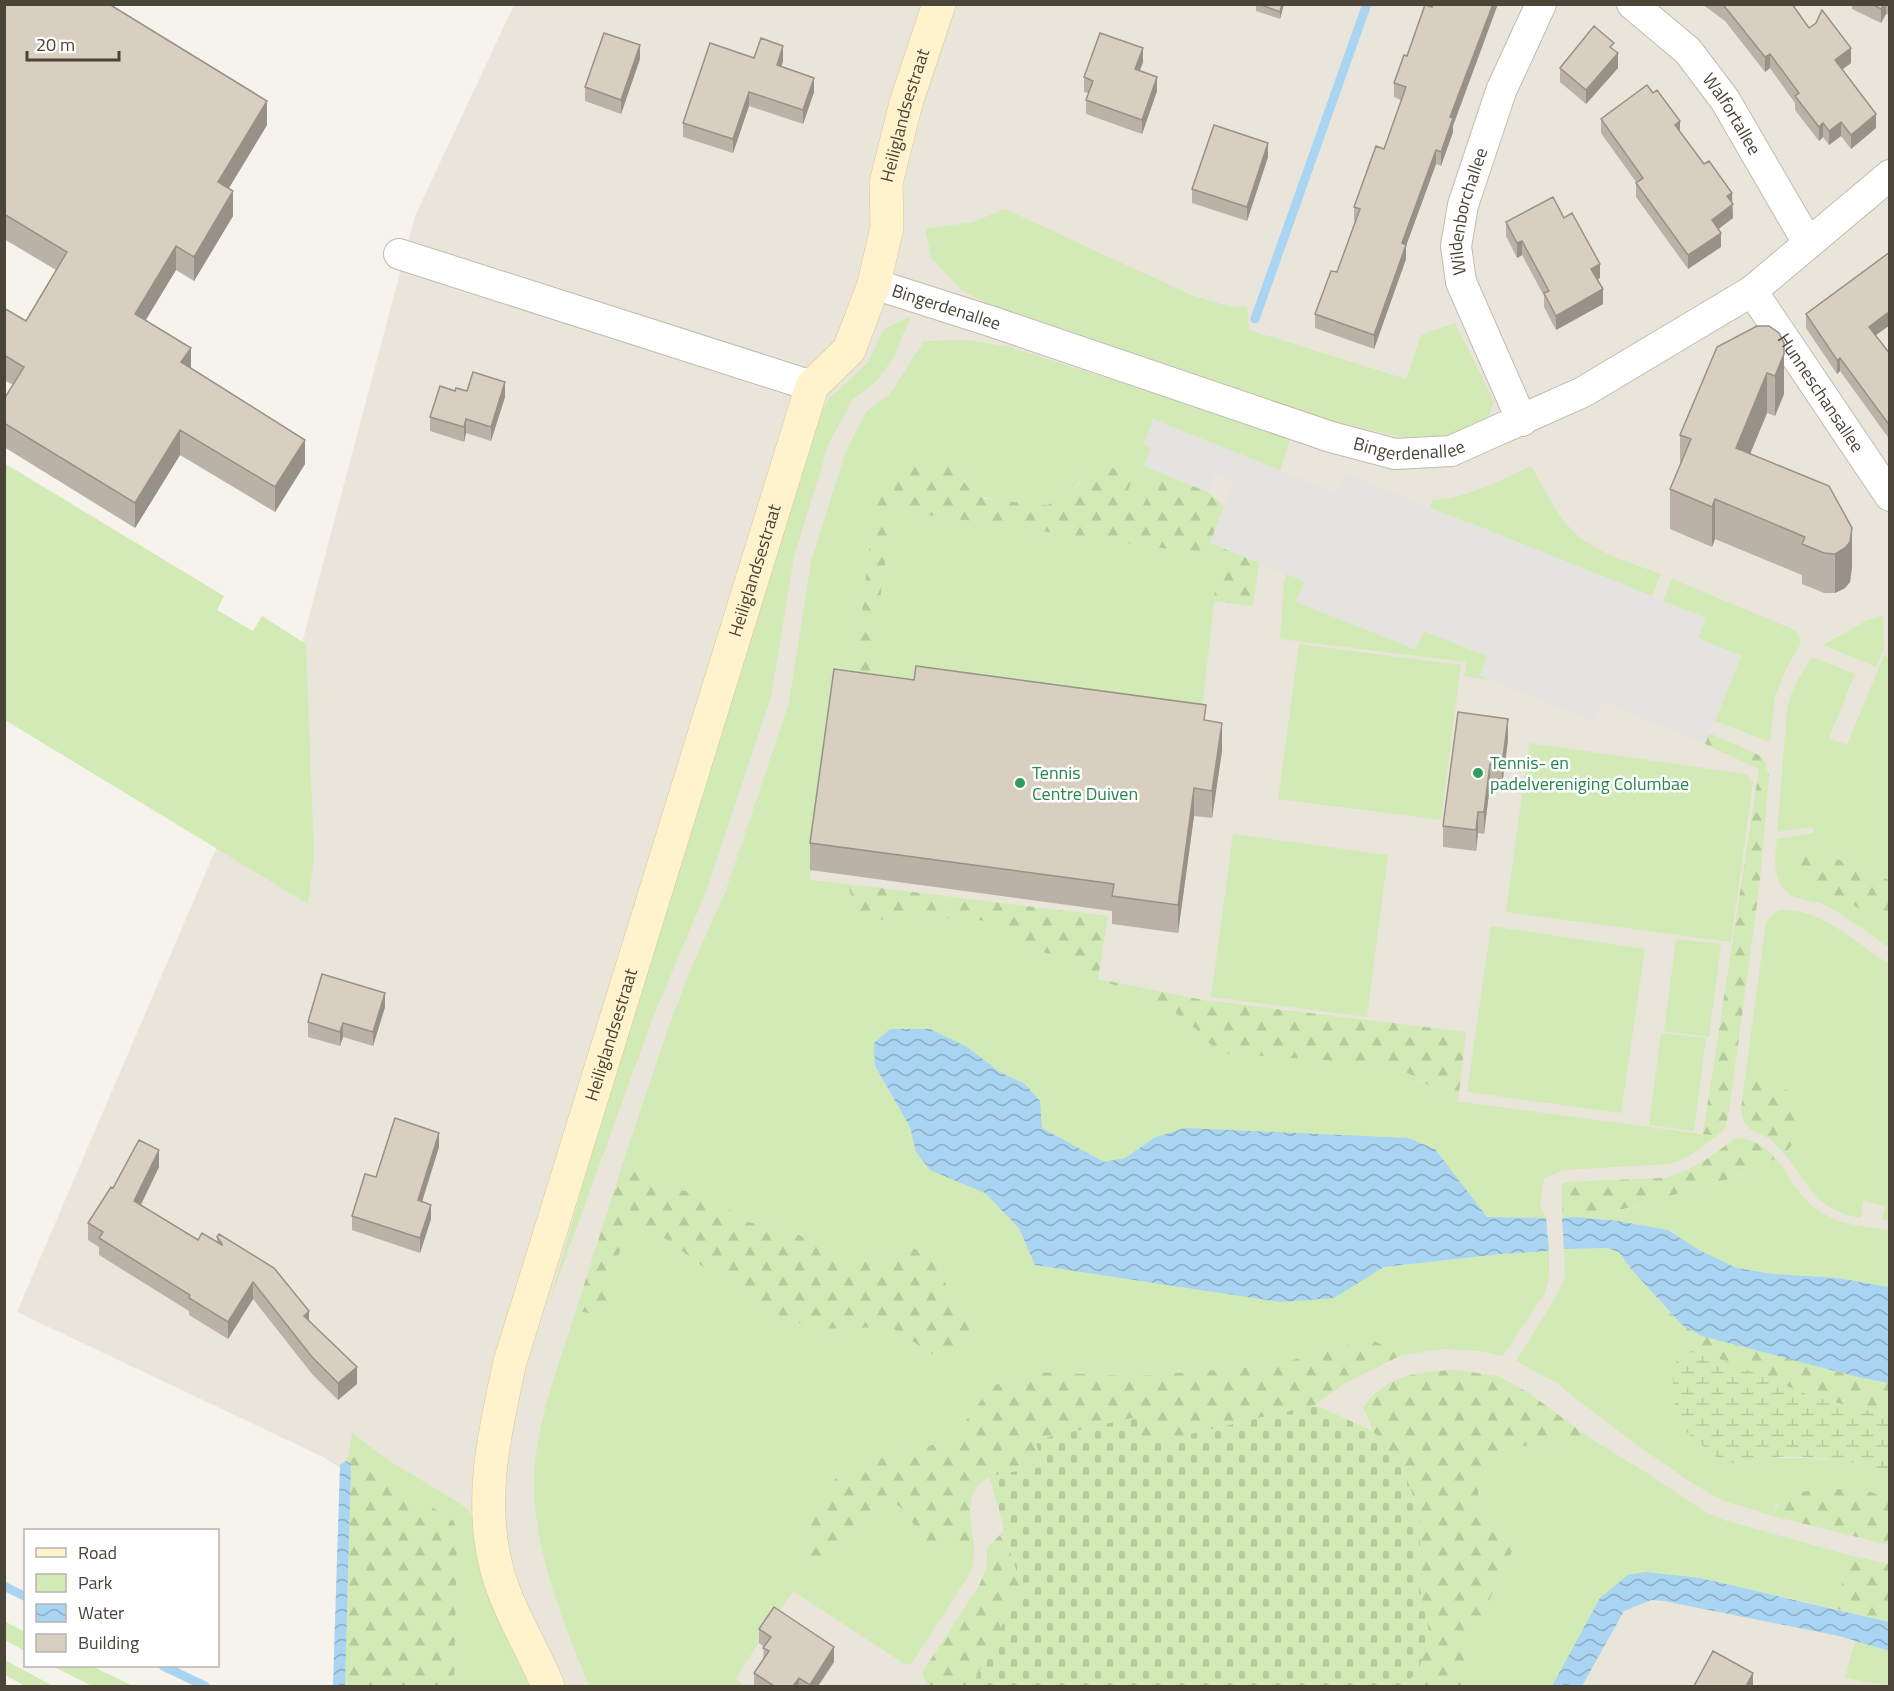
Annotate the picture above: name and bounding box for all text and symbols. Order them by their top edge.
scale bar [27,24,118,62]
text: 20 m [36,31,75,58]
street label: Heiliglandsestraat [873,44,936,185]
street label: Walfortallee [1696,67,1768,160]
street label: Wildenborchallee [1442,144,1494,277]
street label: Bingerdenallee [889,277,1005,337]
street label: Hunneschansallee [1771,328,1871,458]
street label: Bingerdenallee [1350,430,1469,467]
street label: Heiliglandsestraat [721,500,788,640]
place label: Tennis- en padelvereniging Columbae [1490,749,1689,797]
place label: Tennis Centre Duiven [1032,759,1138,807]
marker: Tennis- en padelvereniging Columbae [1471,766,1485,780]
marker: Tennis Centre Duiven [1013,776,1027,790]
street label: Heiliglandsestraat [578,964,644,1104]
legend [24,1529,219,1667]
text: Road [78,1539,117,1566]
text: Park [78,1569,113,1596]
text: Water [78,1599,124,1626]
text: Building [78,1629,139,1656]

